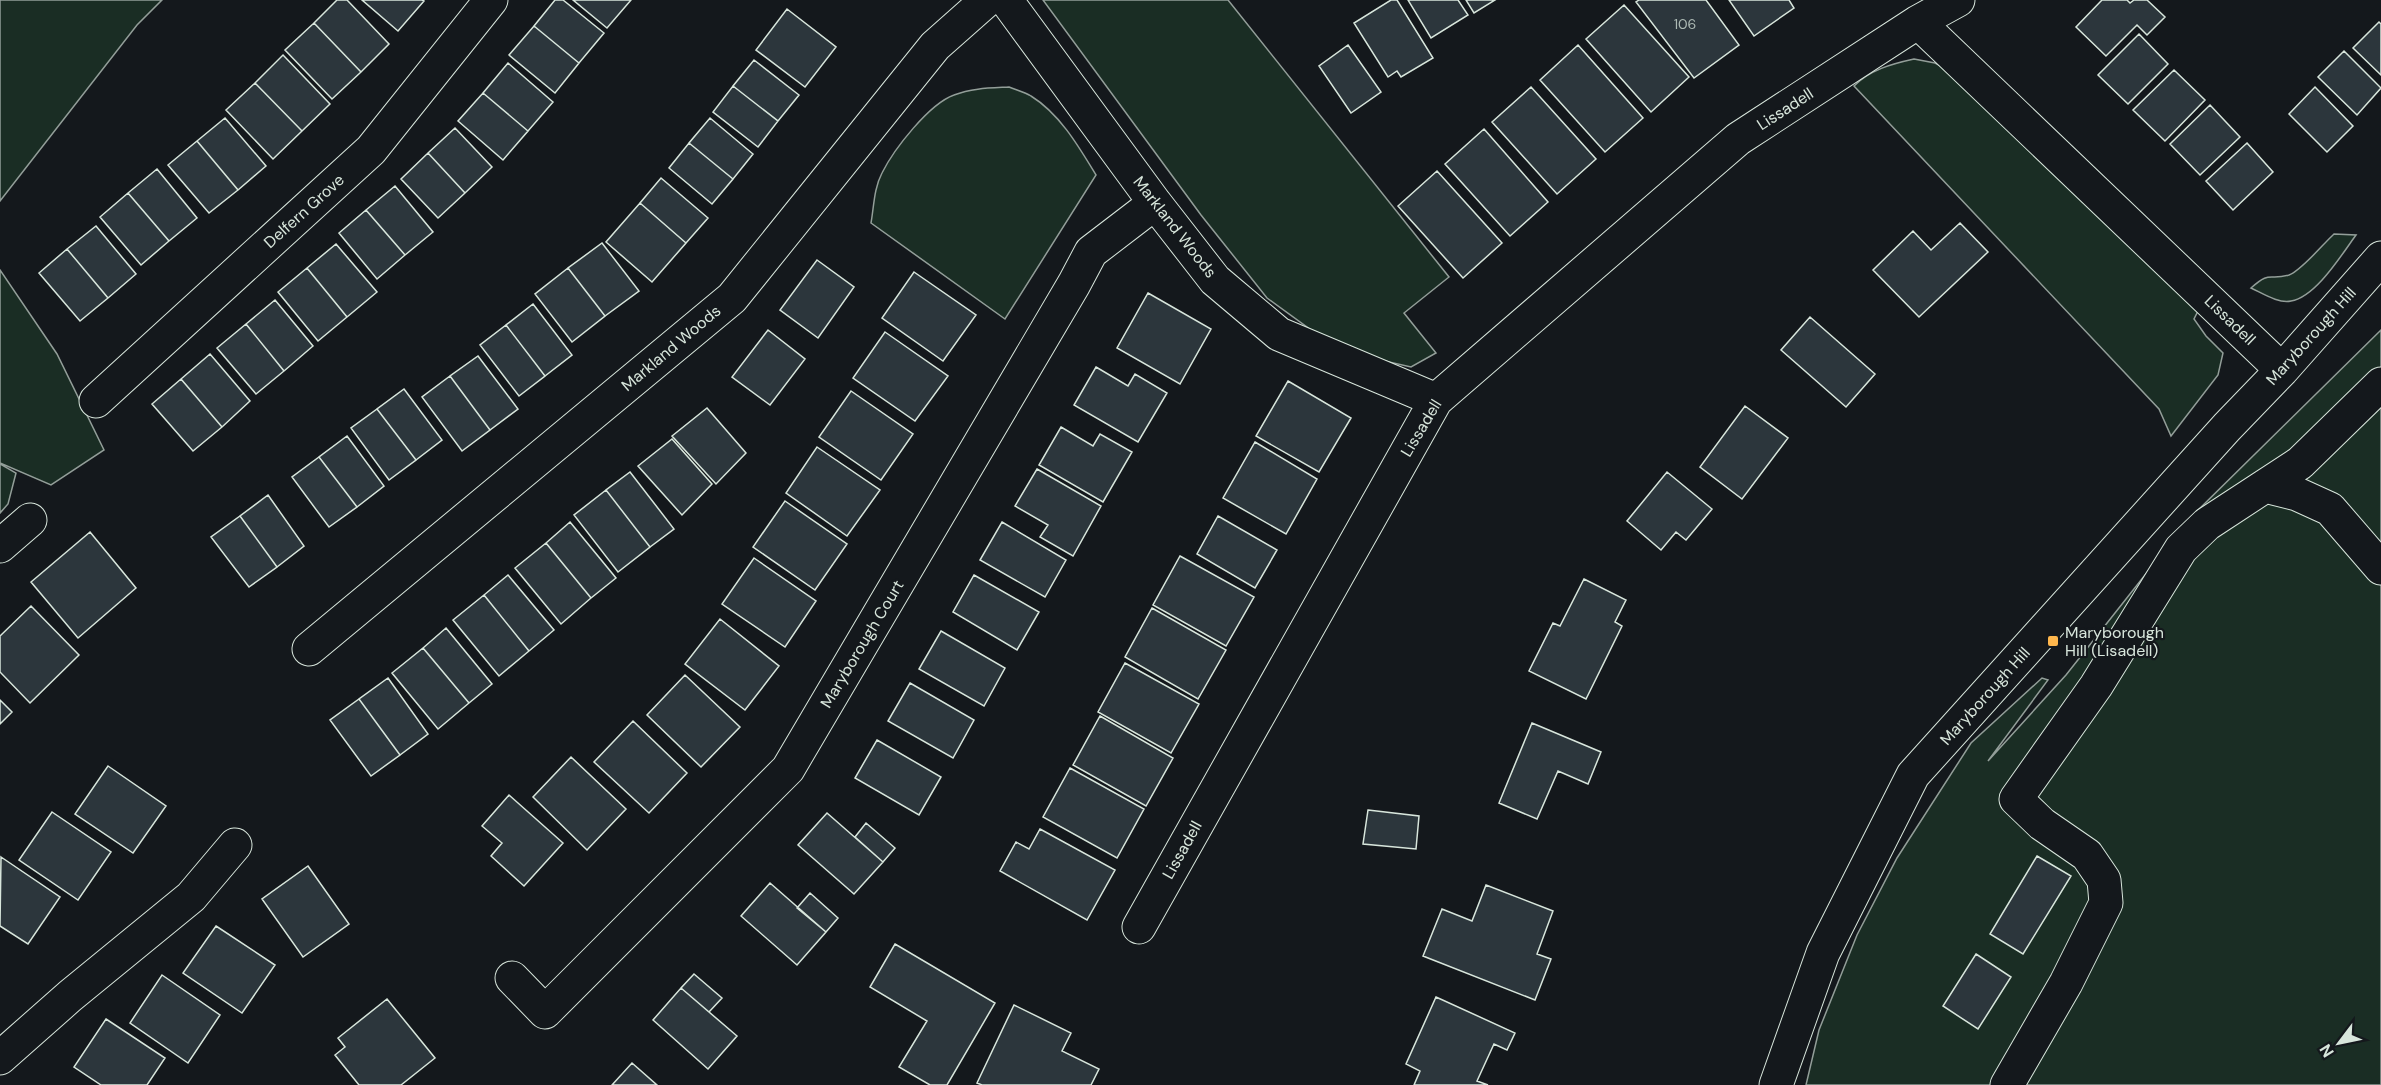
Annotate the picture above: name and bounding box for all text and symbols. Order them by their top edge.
house number: 106 [1674,15,1696,33]
street label: Lissadell [1753,83,1817,135]
street label: Delfern Grove [259,169,349,253]
street label: Markland Woods [1129,172,1221,282]
street label: Maryborough Hill [2261,283,2361,389]
street label: Lissadell [2200,290,2260,350]
street label: Markland Woods [617,300,725,396]
street label: Lissadell [1396,395,1446,461]
street label: Maryborough Court [816,576,908,712]
place label: Maryborough Hill (Lisadell) [2065,622,2164,661]
marker: Maryborough Hill (Lisadell) [2046,634,2060,648]
street label: Maryborough Hill [1935,643,2035,749]
street label: Lissadell [1157,817,1207,883]
north arrow [2309,1013,2369,1073]
text: N [2315,1040,2339,1061]

